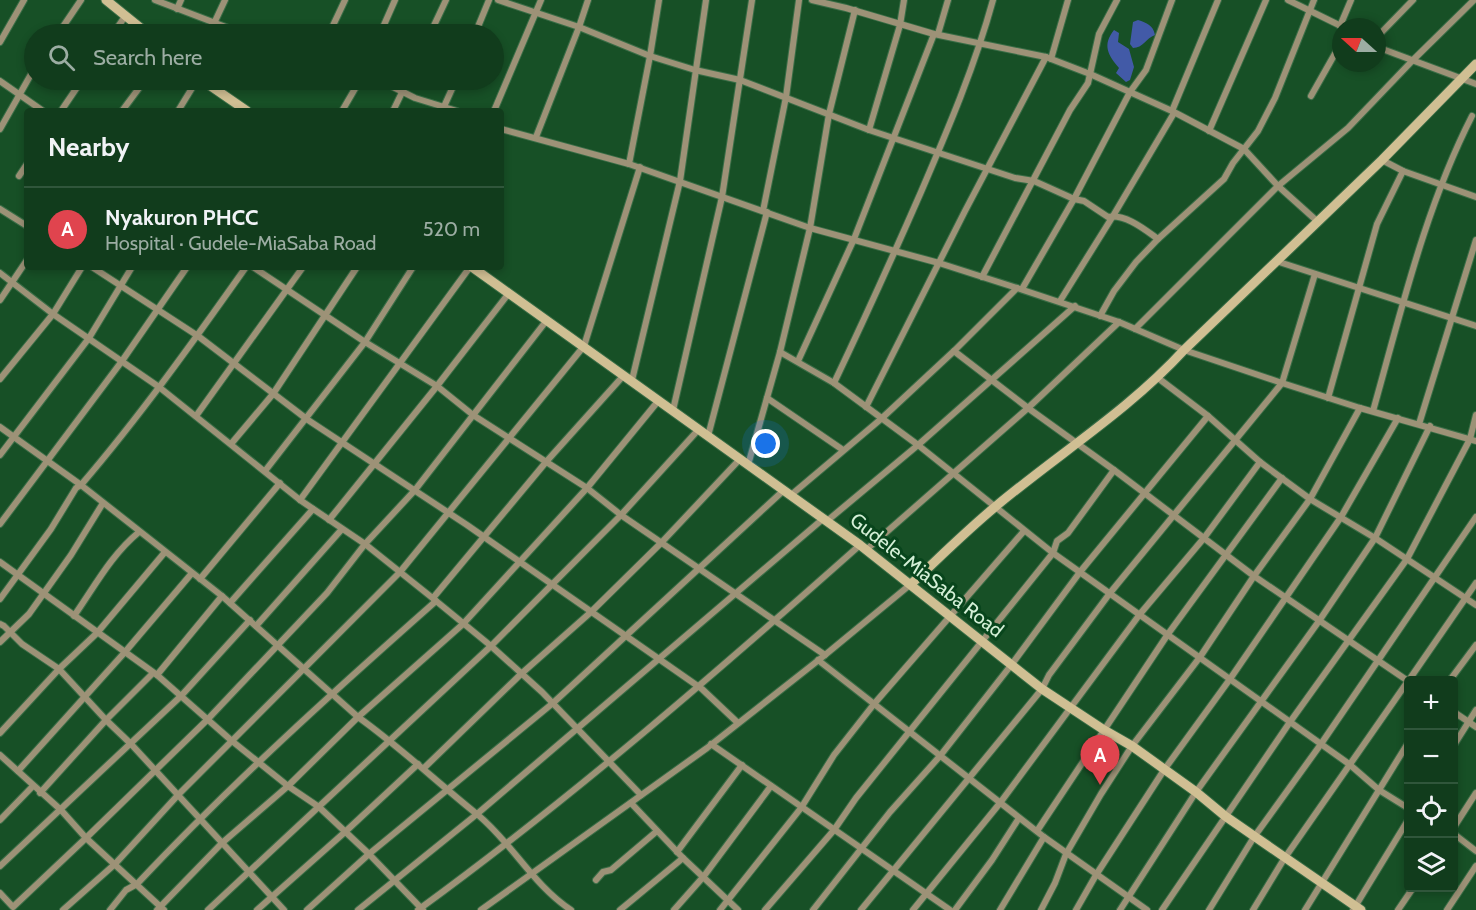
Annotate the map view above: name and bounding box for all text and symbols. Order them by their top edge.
north arrow [1332,18,1386,72]
search box [24,24,504,90]
icon: search [45,41,78,74]
text: Search here [93,44,202,71]
text: Nearby [48,131,129,163]
text: Nyakuron PHCC [105,204,258,231]
text: A [61,217,74,241]
text: 520 m [423,217,480,241]
text: Hospital · Gudele-MiaSaba Road [105,231,376,255]
your location [751,429,780,458]
street label: Gudele-MiaSaba Road [846,508,1008,642]
map controls [1404,676,1458,892]
button: + [1404,676,1458,730]
button: − [1404,730,1458,784]
pin: A [1080,736,1120,785]
button: locate [1404,784,1458,838]
button: layers [1404,838,1458,892]

